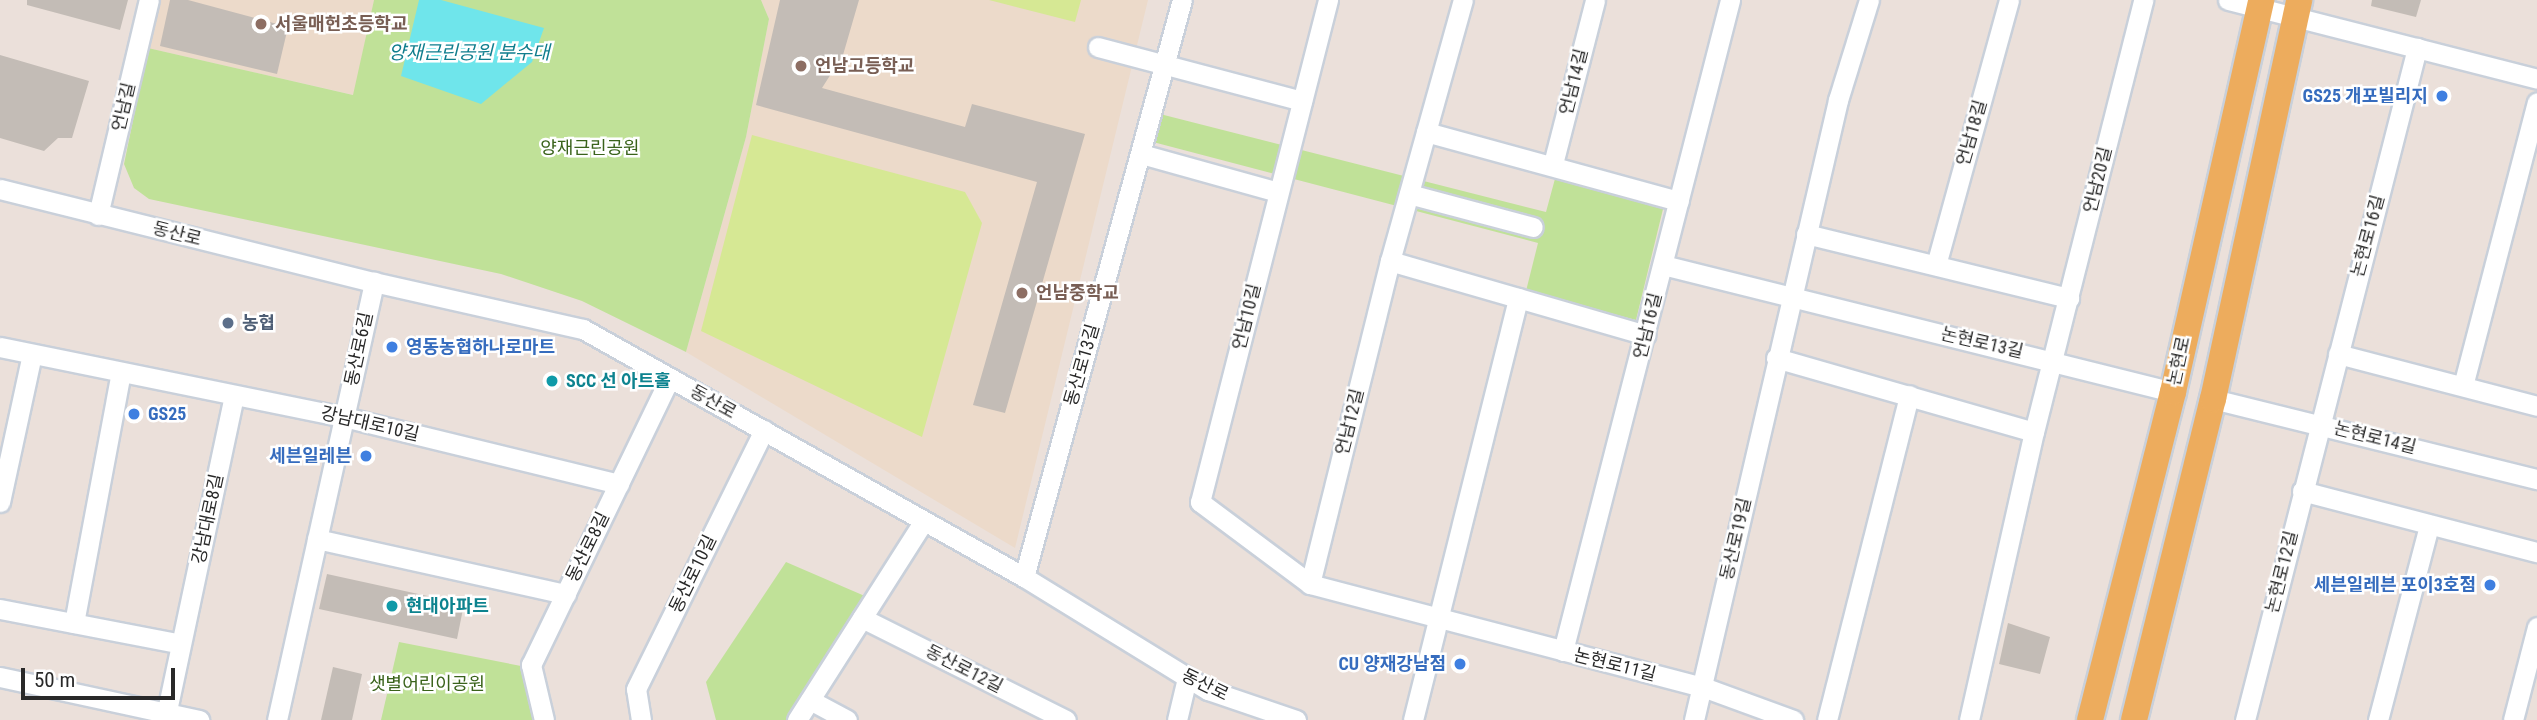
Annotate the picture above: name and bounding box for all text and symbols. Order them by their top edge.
place label: 서울매헌초등학교 [275,13,407,35]
marker: 서울매헌초등학교 [253,16,269,32]
water label: 양재근린공원 분수대 [388,42,550,64]
street label: 언남14길 [1555,47,1593,117]
place label: 언남고등학교 [815,55,914,77]
marker: 언남고등학교 [793,58,809,74]
street label: 언남길 [108,80,140,134]
place label: GS25 개포빌리지 [2303,85,2428,107]
marker: GS25 개포빌리지 [2434,88,2450,104]
street label: 언남18길 [1952,98,1992,168]
park label: 양재근린공원 [540,137,640,159]
street label: 언남20길 [2079,145,2117,215]
street label: 논현로16길 [2347,193,2389,279]
street label: 동산로 [150,218,204,250]
place label: 언남중학교 [1036,282,1119,304]
street label: 언남10길 [1228,282,1266,352]
marker: 언남중학교 [1014,285,1030,301]
street label: 언남16길 [1629,291,1667,361]
street label: 동산로6길 [341,310,377,388]
place label: 농협 [242,312,275,334]
marker: 농협 [220,315,236,331]
street label: 동산로13길 [1060,322,1104,408]
street label: 논현로13길 [1939,323,2025,363]
street label: 논현로 [2163,334,2195,388]
place label: 영동농협하나로마트 [406,336,555,358]
marker: 영동농협하나로마트 [384,339,400,355]
place label: SCC 선 아트홀 [566,370,671,392]
marker: SCC 선 아트홀 [544,373,560,389]
street label: 동산로 [686,381,740,423]
street label: 언남12길 [1331,387,1369,457]
street label: 강남대로10길 [319,402,421,446]
place label: GS25 [148,403,186,425]
marker: GS25 [126,406,142,422]
street label: 논현로14길 [2332,417,2418,459]
place label: 세븐일레븐 [269,445,352,467]
marker: 세븐일레븐 [358,448,374,464]
street label: 강남대로8길 [188,472,228,566]
street label: 동산로19길 [1716,496,1756,582]
street label: 동산로8길 [562,509,614,585]
street label: 논현로12길 [2261,529,2303,615]
street label: 동산로10길 [665,532,721,616]
place label: 세븐일레븐 포이3호점 [2314,574,2476,596]
marker: 세븐일레븐 포이3호점 [2482,577,2498,593]
place label: 현대아파트 [406,595,489,617]
marker: 현대아파트 [384,598,400,614]
street label: 동산로12길 [922,640,1006,698]
street label: 논현로11길 [1572,644,1658,686]
place label: CU 양재강남점 [1339,653,1446,675]
scale bar [24,654,178,698]
marker: CU 양재강남점 [1452,656,1468,672]
street label: 동산로 [1178,664,1232,706]
text: 50 m [34,668,75,692]
park label: 샛별어린이공원 [369,673,485,695]

